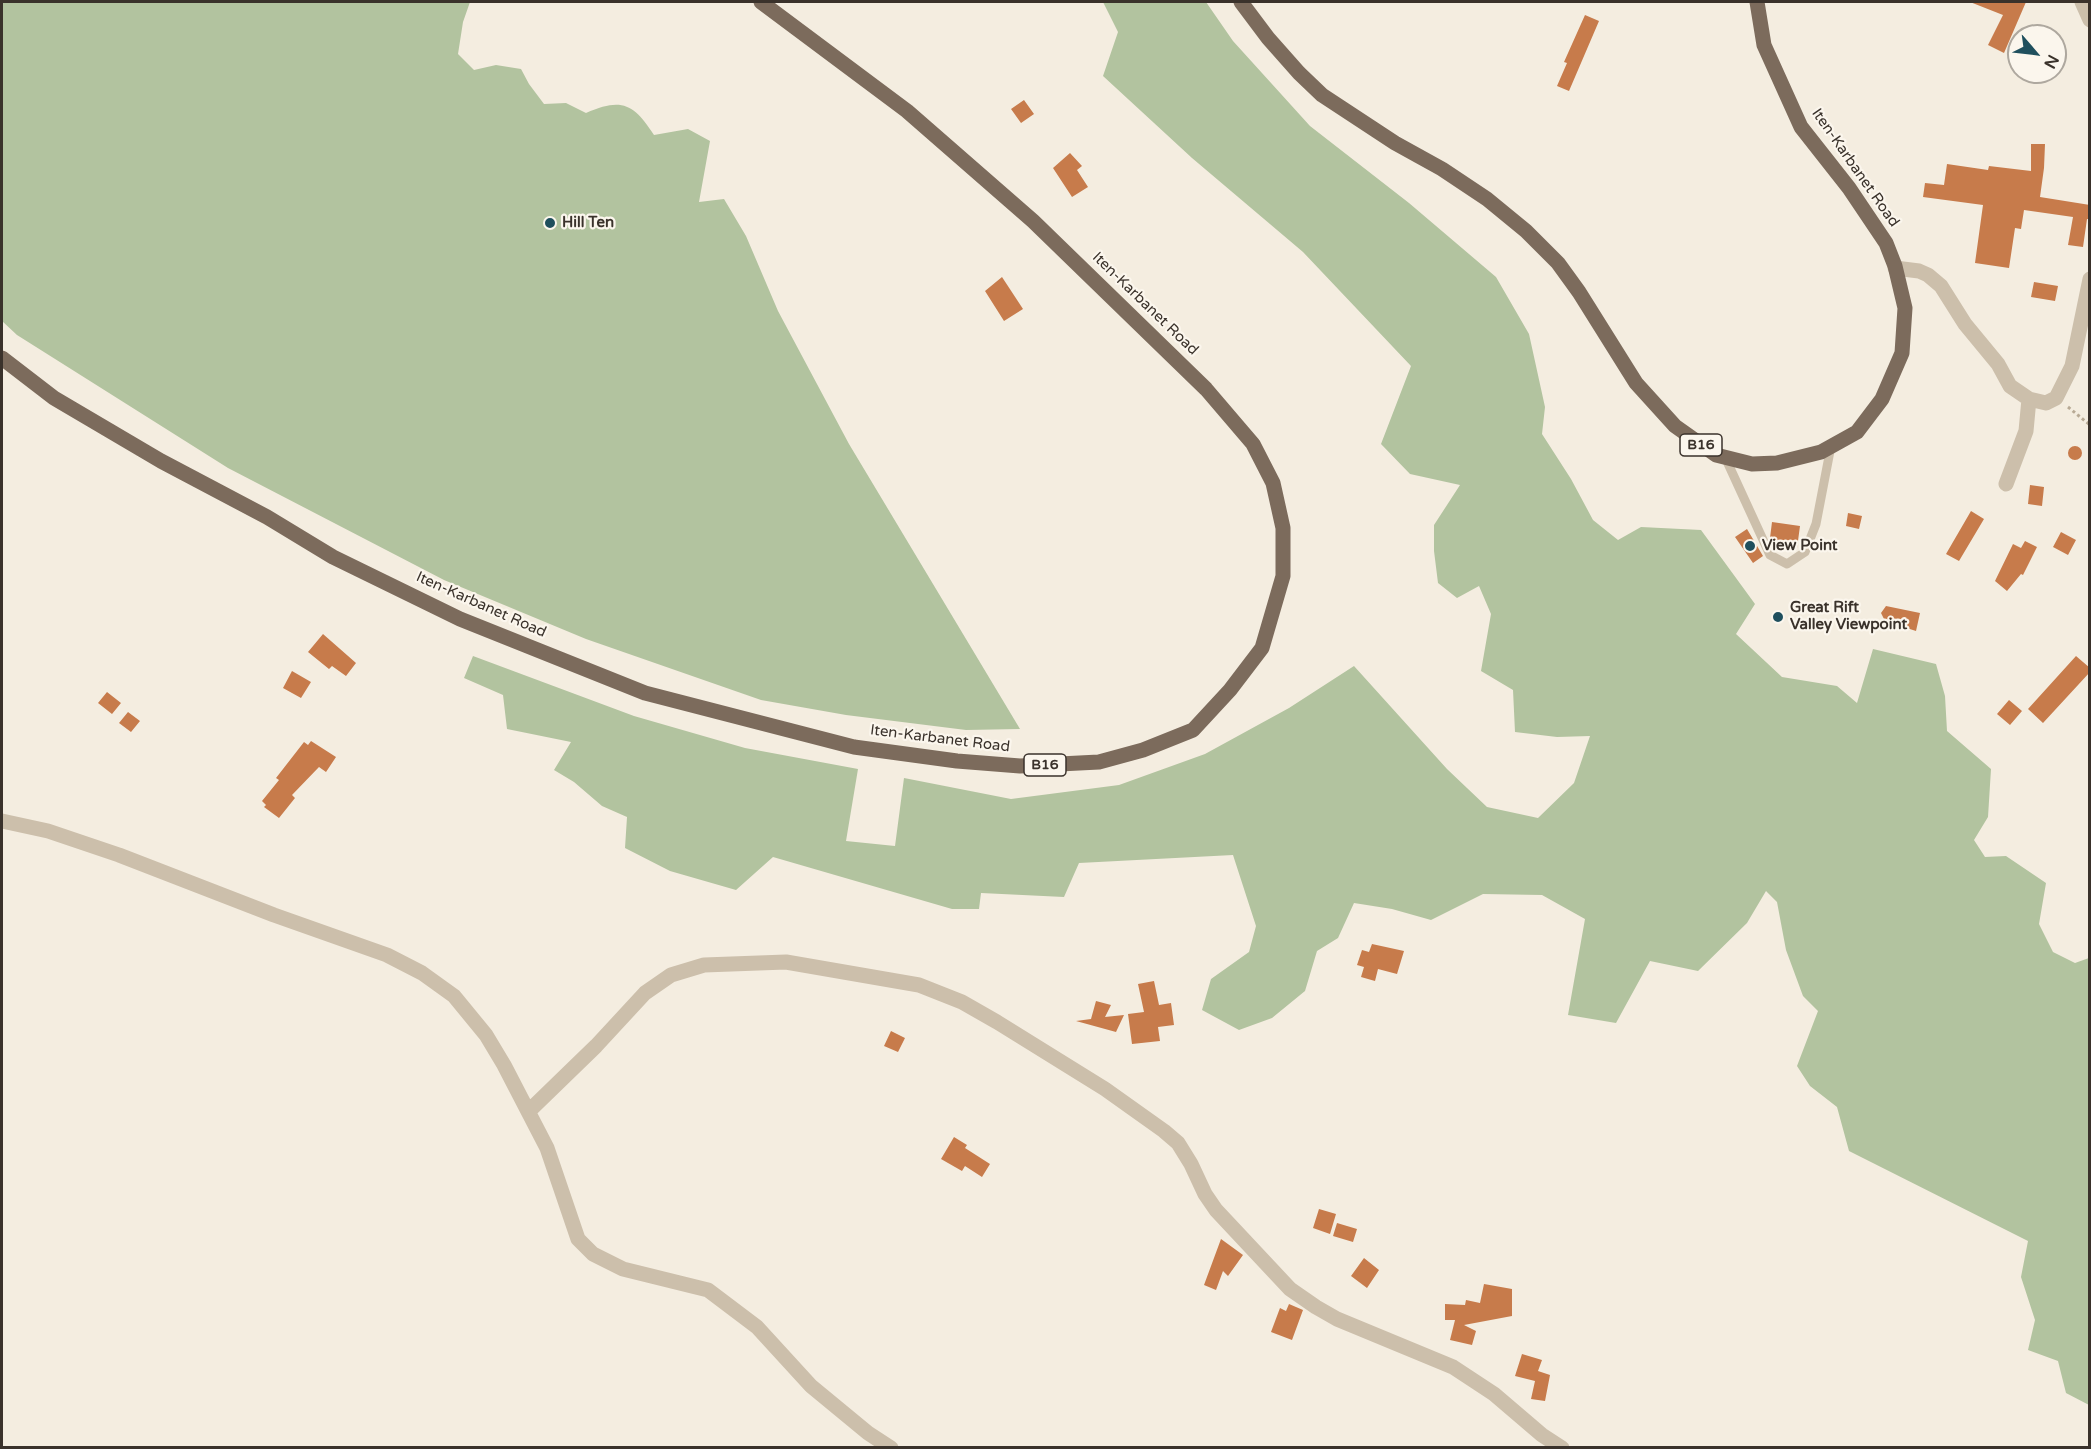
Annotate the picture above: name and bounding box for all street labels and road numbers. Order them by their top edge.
street label: Iten-Karbanet Road [1807,105,1903,231]
street label: Iten-Karbanet Road [1088,249,1202,359]
road number: B16 [1680,434,1722,456]
street label: Iten-Karbanet Road [413,568,549,642]
street label: Iten-Karbanet Road [869,722,1011,756]
road number: B16 [1024,754,1066,776]

